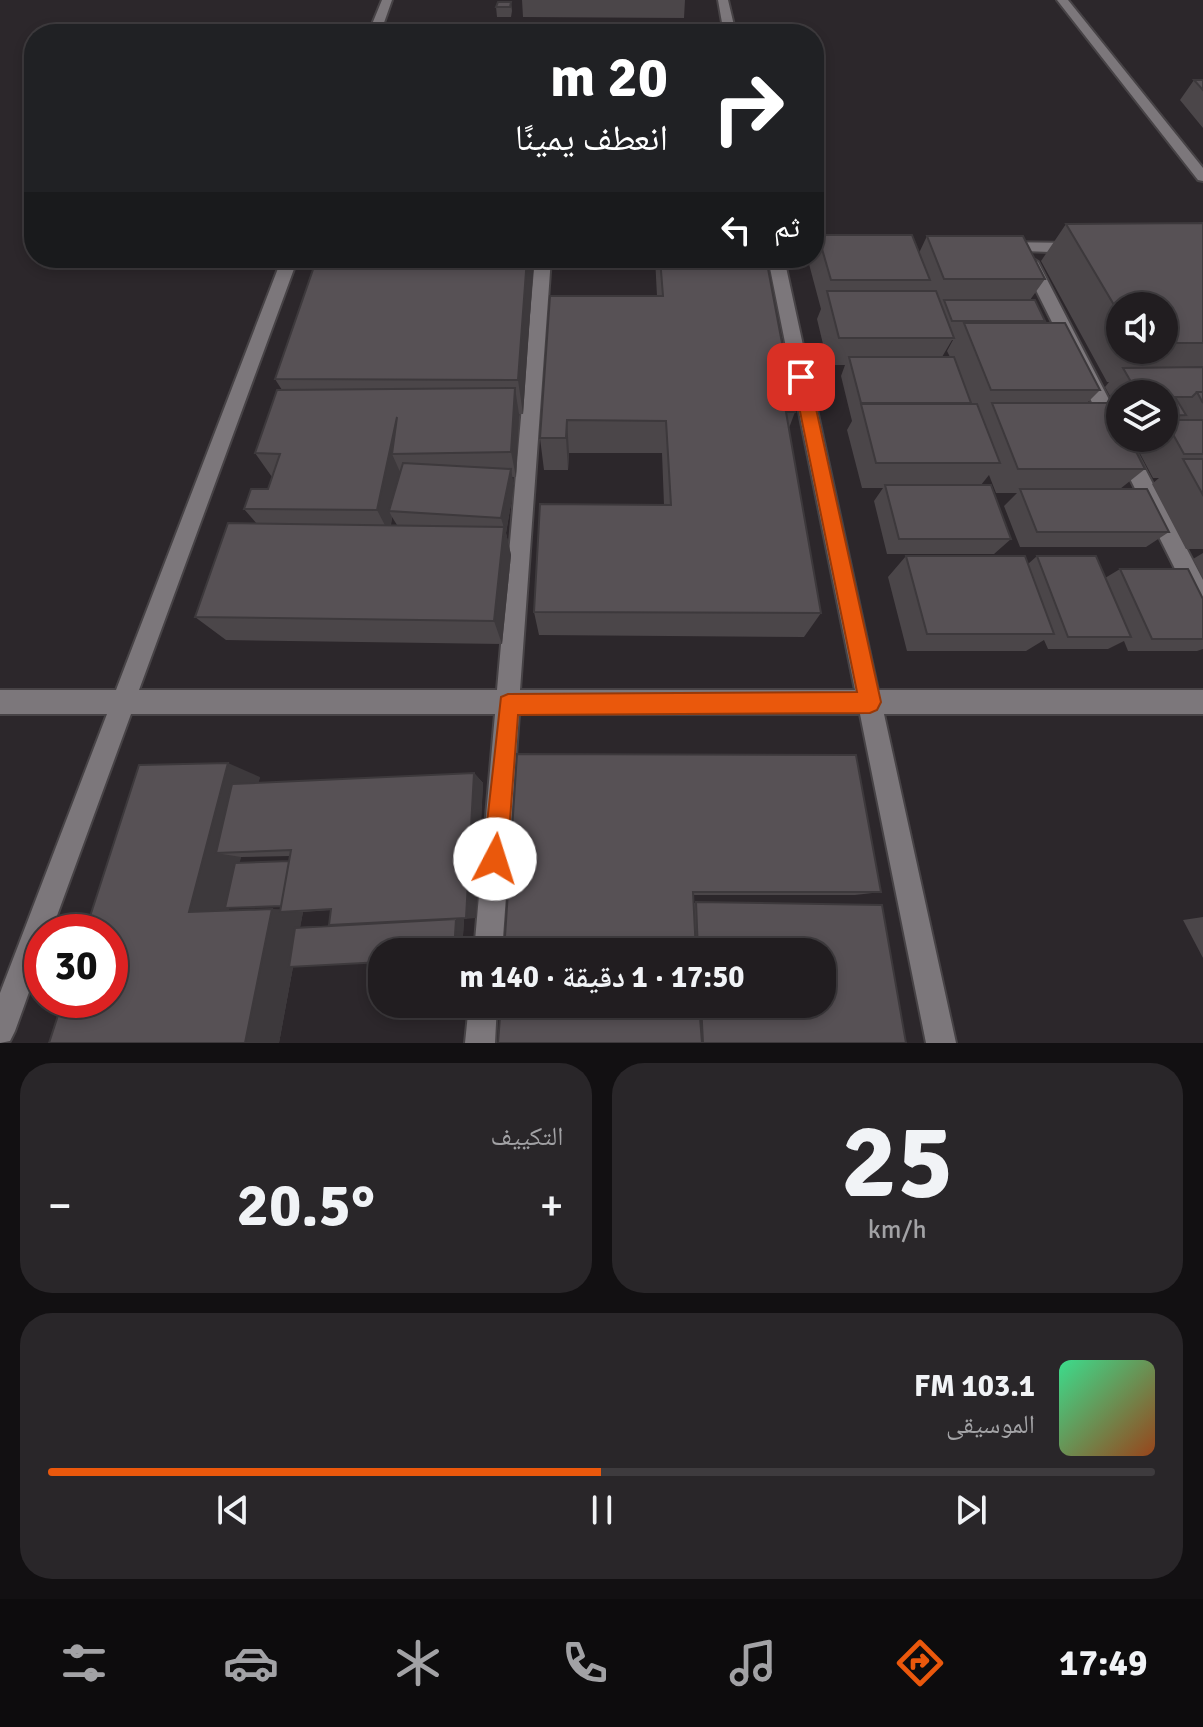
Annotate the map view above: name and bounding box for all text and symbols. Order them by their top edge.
text: 20 m [550,43,668,112]
icon: right [696,56,800,160]
text: انعطف يمينًا [515,116,668,161]
icon: left [714,208,758,252]
text: ثم [774,209,800,246]
map controls [1106,292,1178,452]
button: sound [1106,292,1178,364]
pin [767,343,835,411]
icon: arrive [779,355,823,399]
button: layers [1106,380,1178,452]
position arrow [453,817,537,901]
speed limit sign: 30 [24,914,128,1018]
text: 17:50 · 1 دقيقة · 140 m [459,959,745,996]
text: 25 [841,1098,953,1226]
text: التكييف [491,1121,564,1153]
text: 20.5° [237,1169,375,1243]
text: − [48,1179,72,1233]
text: + [540,1179,563,1233]
text: km/h [868,1214,927,1246]
text: 103.1 FM [914,1368,1035,1405]
text: الموسيقى [946,1409,1035,1441]
icon: previous [211,1488,255,1532]
icon: pause [580,1488,624,1532]
icon: next [949,1488,993,1532]
icon: filters [56,1635,112,1691]
icon: car [223,1635,279,1691]
icon: climate [390,1635,446,1691]
icon: phone [557,1635,613,1691]
icon: music [725,1635,781,1691]
icon: directions [892,1635,948,1691]
text: 17:49 [1059,1641,1147,1686]

